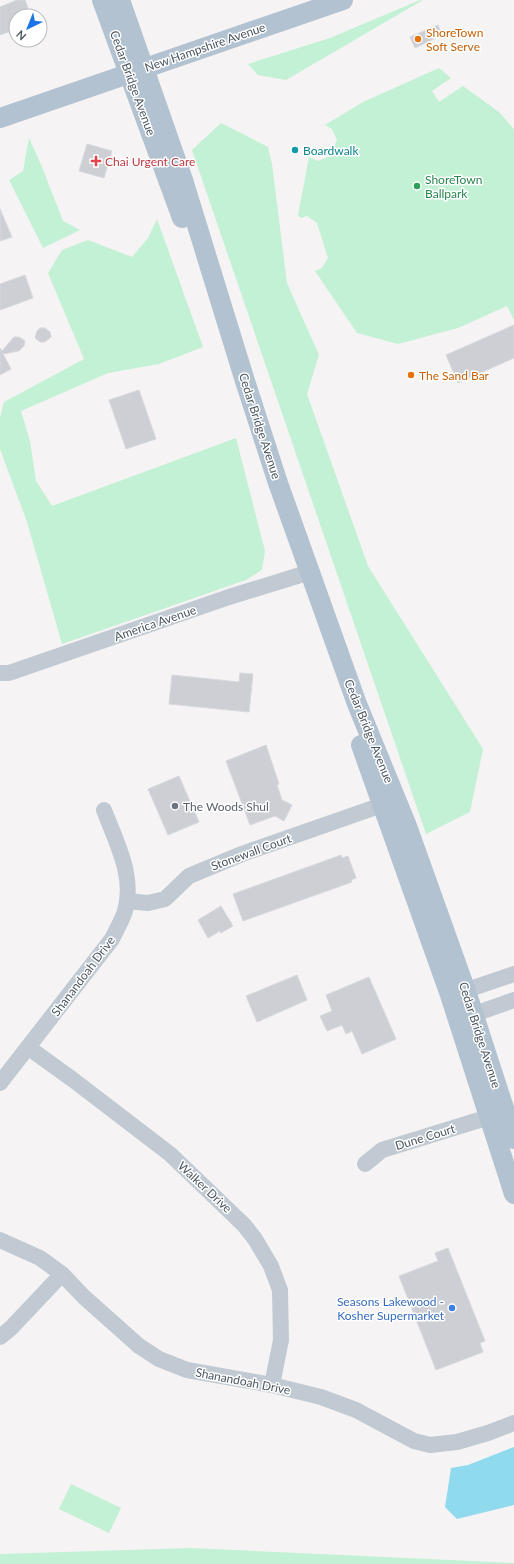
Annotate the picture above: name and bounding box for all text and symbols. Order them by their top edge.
north arrow [8,8,48,48]
street label: New Hampshire Avenue [143,19,267,75]
place label: ShoreTown Soft Serve [426,25,483,54]
text: N [13,28,28,43]
street label: Cedar Bridge Avenue [107,28,159,138]
marker: ShoreTown Soft Serve [413,34,423,44]
place label: Boardwalk [303,143,359,158]
marker: Boardwalk [290,145,300,155]
place label: Chai Urgent Care [105,154,195,169]
marker: Chai Urgent Care [90,155,102,167]
place label: ShoreTown Ballpark [425,172,482,201]
marker: ShoreTown Ballpark [412,181,422,191]
place label: The Sand Bar [419,368,490,383]
marker: The Sand Bar [406,370,416,380]
street label: Cedar Bridge Avenue [236,371,284,481]
street label: America Avenue [112,602,198,644]
street label: Cedar Bridge Avenue [341,677,397,785]
place label: The Woods Shul [183,799,269,814]
marker: The Woods Shul [170,801,180,811]
street label: Stonewall Court [209,830,294,873]
street label: Shanandoah Drive [48,933,118,1019]
street label: Cedar Bridge Avenue [456,980,504,1090]
street label: Dune Court [393,1121,457,1153]
street label: Walker Drive [175,1158,235,1216]
place label: Seasons Lakewood - Kosher Supermarket [337,1294,445,1323]
marker: Seasons Lakewood - Kosher Supermarket [447,1303,457,1313]
street label: Shanandoah Drive [194,1364,292,1398]

